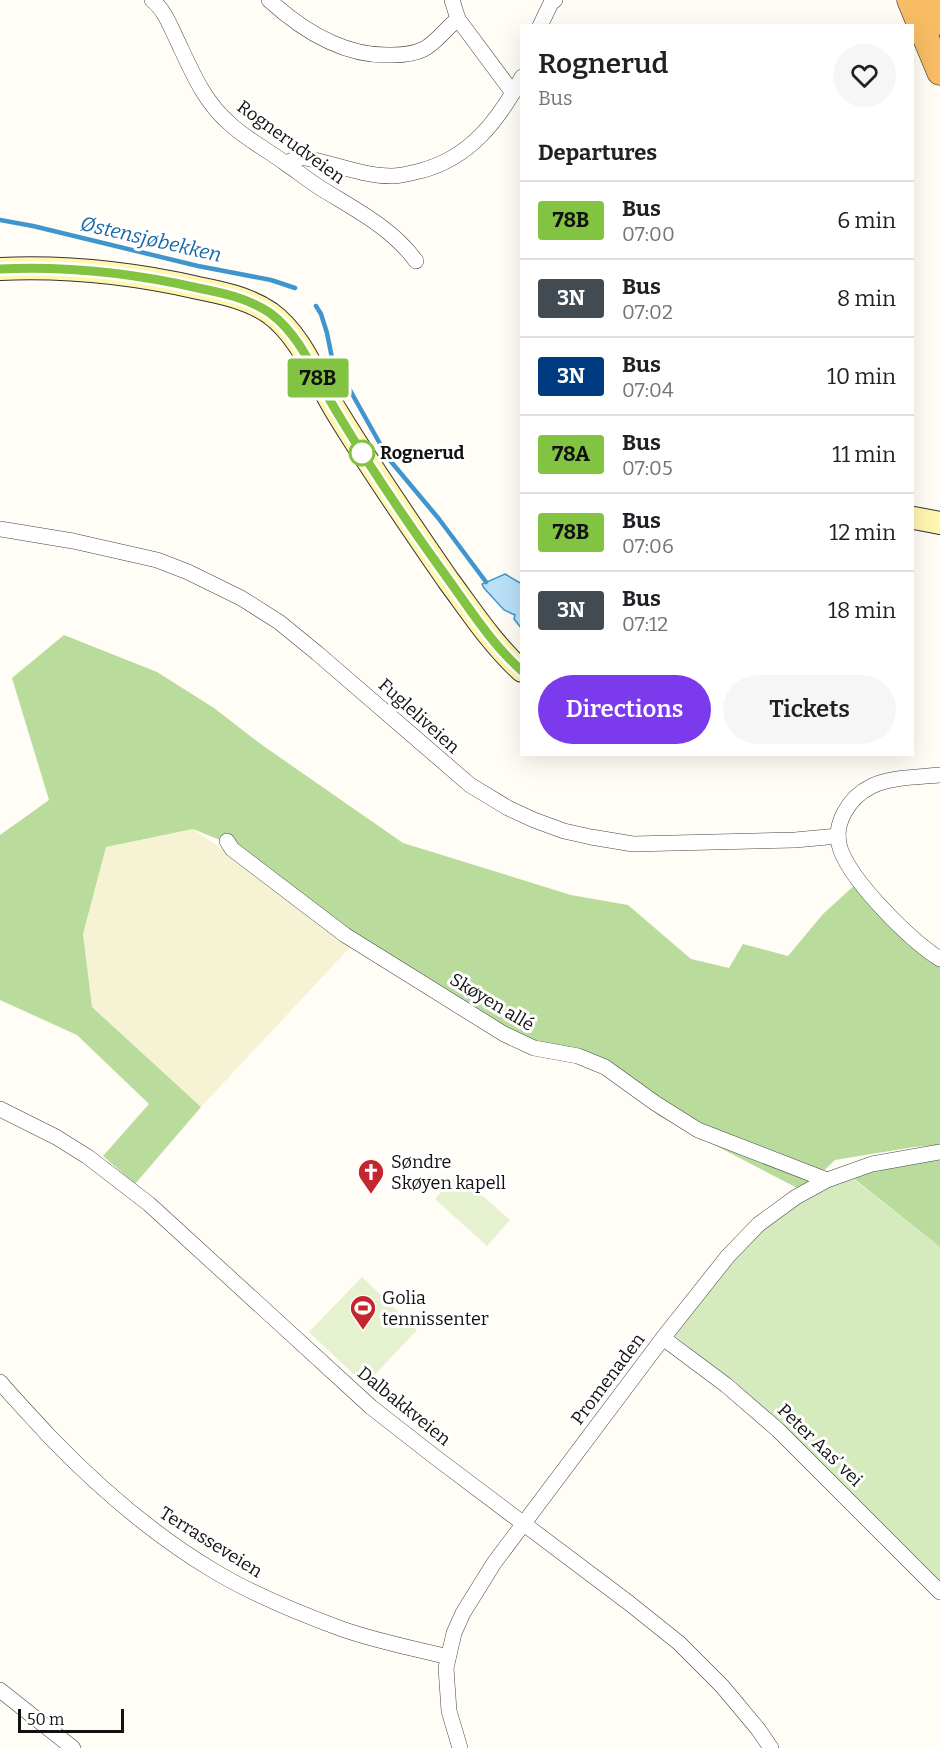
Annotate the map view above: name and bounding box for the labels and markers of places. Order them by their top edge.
marker: Rognerud [349,440,375,466]
place label: Rognerud [380,442,465,464]
place label: Søndre Skøyen kapell [391,1151,506,1194]
church icon: Søndre Skøyen kapell [356,1157,386,1195]
place label: Golia tennissenter [382,1287,489,1330]
sports icon: Golia tennissenter [348,1293,378,1331]

